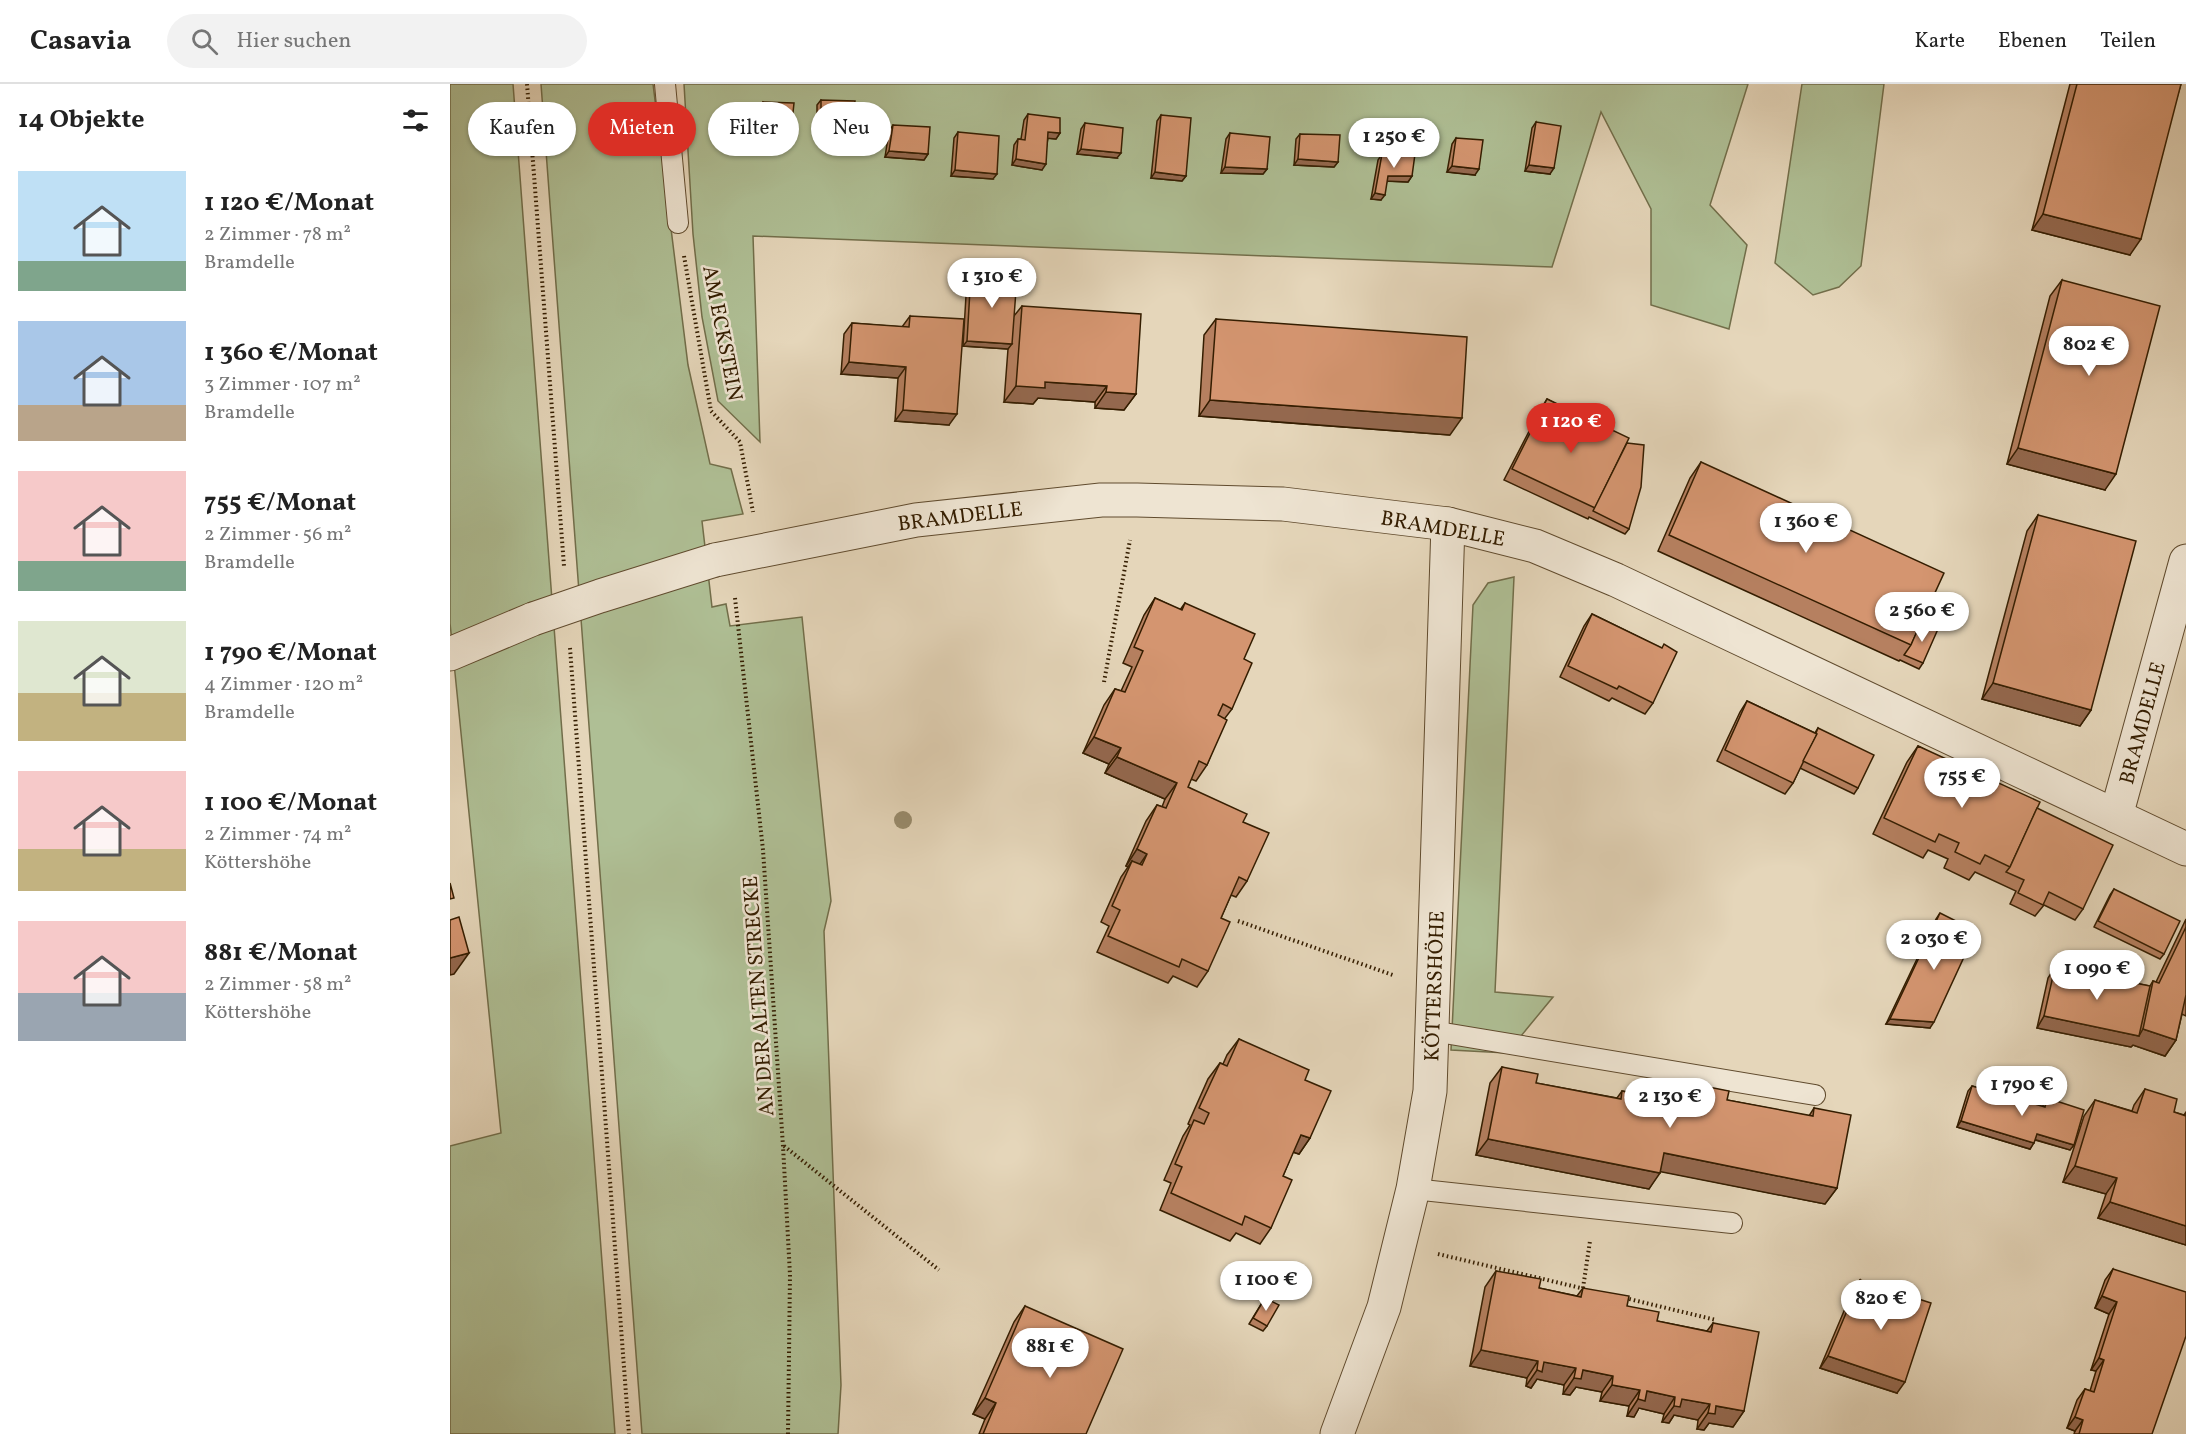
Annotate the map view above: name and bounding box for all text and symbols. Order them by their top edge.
search box [167,14,587,68]
text: Casavia [30,22,131,61]
icon: search [188,25,221,58]
text: Hier suchen [236,26,351,57]
text: Karte [1914,27,1965,56]
text: Ebenen [1998,27,2067,56]
text: Teilen [2100,27,2156,56]
text: 14 Objekte [18,102,144,138]
chip: Kaufen [468,102,576,156]
chip: Mieten [588,102,696,156]
chip: Filter [708,102,799,156]
chip: Neu [811,102,891,156]
icon: filters [399,104,432,137]
pin: 1 250 € [1339,118,1449,169]
text: 1 250 € [1363,123,1425,151]
text: 1 120 €/Monat [204,185,374,221]
icon: home [66,195,138,267]
text: 2 Zimmer · 78 m² [204,221,351,249]
text: Bramdelle [204,249,295,277]
pin: 1 310 € [937,258,1047,309]
street label: AM ECKSTEIN [694,263,749,403]
text: 1 310 € [961,263,1023,291]
pin: 802 € [2047,326,2131,377]
text: 802 € [2063,331,2115,359]
text: 1 360 €/Monat [204,335,378,371]
icon: home [66,345,138,417]
text: 3 Zimmer · 107 m² [204,371,361,399]
text: Bramdelle [204,399,295,427]
pin: 1 120 € [1516,403,1626,454]
text: 1 120 € [1540,408,1602,436]
text: 755 €/Monat [204,485,356,521]
icon: home [66,495,138,567]
street label: BRAMDELLE [896,495,1024,540]
pin: 1 360 € [1751,503,1861,554]
street label: BRAMDELLE [1378,504,1507,555]
text: 1 360 € [1774,508,1838,536]
text: 2 Zimmer · 56 m² [204,521,351,549]
text: Bramdelle [204,549,295,577]
pin: 2 560 € [1867,592,1977,643]
text: 2 560 € [1889,597,1955,625]
text: 1 790 €/Monat [204,635,377,671]
icon: home [66,645,138,717]
street label: BRAMDELLE [2113,659,2174,788]
text: 4 Zimmer · 120 m² [204,671,363,699]
text: Bramdelle [204,699,295,727]
pin: 755 € [1920,758,2004,809]
text: 755 € [1938,763,1986,791]
text: 1 100 €/Monat [204,785,377,821]
icon: home [66,795,138,867]
text: 2 Zimmer · 74 m² [204,821,351,849]
text: Köttershöhe [204,849,311,877]
street label: AN DER ALTEN STRECKE [737,875,782,1117]
street label: KÖTTERSHÖHE [1418,910,1453,1062]
pin: 2 030 € [1879,920,1989,971]
text: 2 030 € [1900,925,1968,953]
text: 881 €/Monat [204,935,357,971]
icon: home [66,945,138,1017]
pin: 1 090 € [2042,950,2152,1001]
text: 1 090 € [2064,955,2130,983]
text: 2 Zimmer · 58 m² [204,971,351,999]
text: Köttershöhe [204,999,311,1027]
pin: 1 790 € [1967,1066,2077,1117]
text: 1 790 € [1990,1071,2054,1099]
pin: 2 130 € [1615,1078,1725,1129]
text: 2 130 € [1638,1083,1702,1111]
pin: 1 100 € [1211,1261,1321,1312]
text: 1 100 € [1234,1266,1298,1294]
pin: 820 € [1839,1280,1923,1331]
text: 820 € [1855,1285,1907,1313]
pin: 881 € [1008,1328,1092,1379]
text: 881 € [1026,1333,1074,1361]

